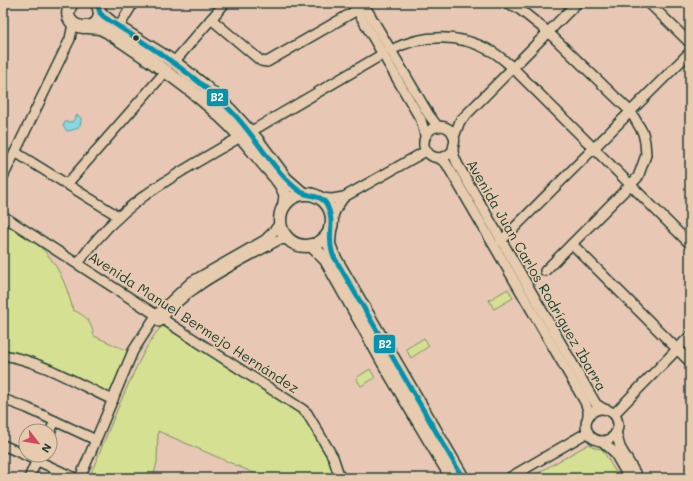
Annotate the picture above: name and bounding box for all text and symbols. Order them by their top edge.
unlabelled marker [131,33,141,43]
line badge: B2 [206,88,229,107]
text: B2 [210,89,224,104]
street label: Avenida Juan Carlos Rodríguez Ibarra [463,156,611,394]
street label: Avenida Manuel Bermejo Hernández [85,247,303,397]
line badge: B2 [373,334,396,354]
text: B2 [378,336,392,351]
north arrow [18,423,58,463]
text: N [38,441,56,456]

